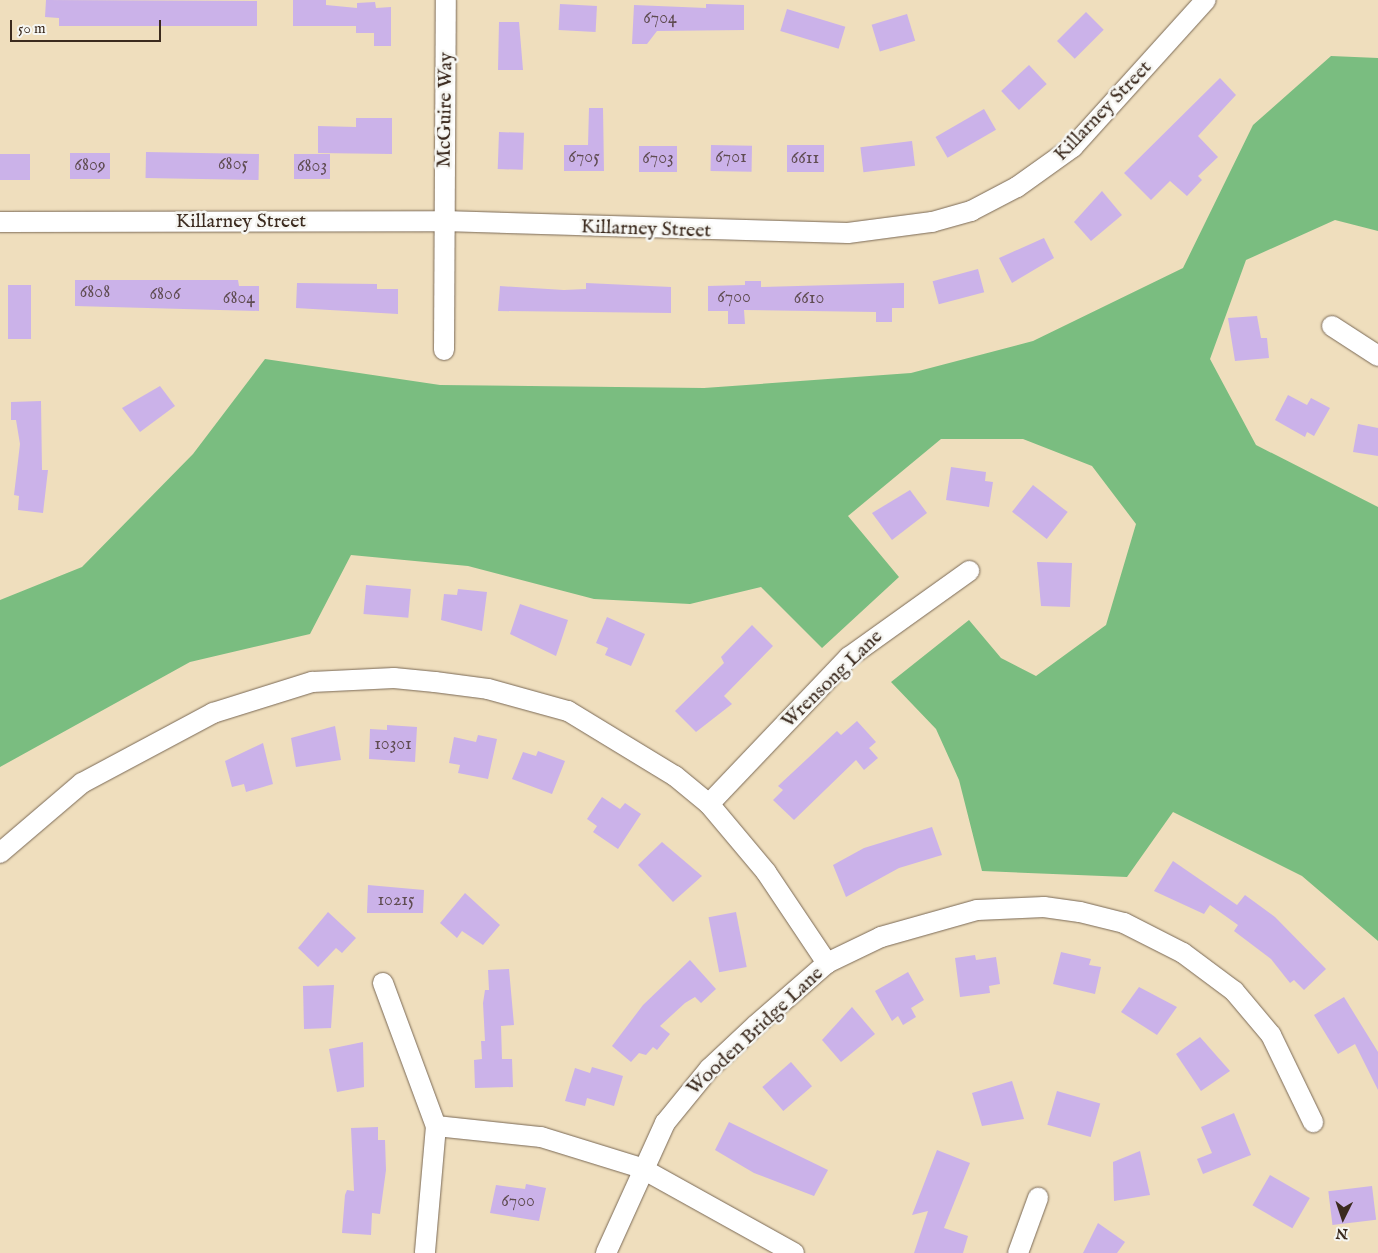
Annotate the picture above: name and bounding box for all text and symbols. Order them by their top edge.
house number: 6704 [643,8,677,30]
scale bar [12,10,164,42]
text: 50 m [18,19,46,38]
street label: McGuire Way [432,52,458,168]
street label: Killarney Street [1049,56,1157,166]
house number: 6705 [568,147,600,169]
house number: 6701 [715,147,747,169]
house number: 6703 [642,148,674,170]
house number: 6611 [791,148,819,170]
house number: 6805 [218,154,248,176]
house number: 6809 [74,155,106,177]
house number: 6803 [297,156,327,178]
street label: Killarney Street [176,209,306,233]
street label: Killarney Street [580,215,712,243]
house number: 6808 [80,282,110,304]
house number: 6806 [149,284,181,306]
house number: 6700 [717,287,751,309]
house number: 6804 [223,288,255,310]
house number: 6610 [794,288,824,310]
street label: Wrensong Lane [776,625,888,733]
house number: 10301 [374,734,412,756]
house number: 10215 [377,890,415,912]
street label: Wooden Bridge Lane [682,962,828,1100]
house number: 6700 [501,1191,535,1213]
north arrow [1318,1193,1368,1243]
text: N [1335,1224,1349,1242]

